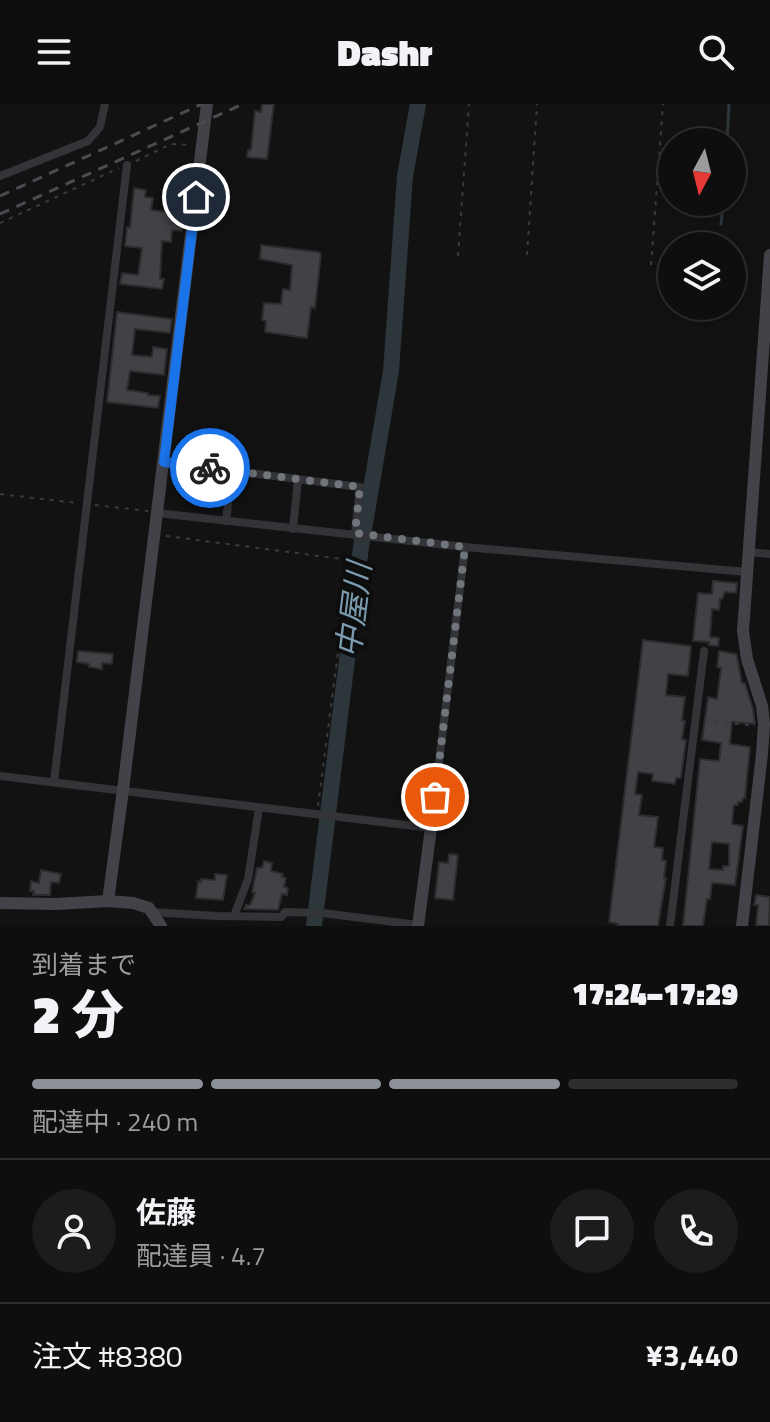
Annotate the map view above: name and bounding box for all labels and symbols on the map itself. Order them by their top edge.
north arrow [658,128,746,216]
pin [162,163,230,231]
courier [170,428,250,508]
water label: 中屋川 [323,556,383,661]
pin [401,763,469,831]

